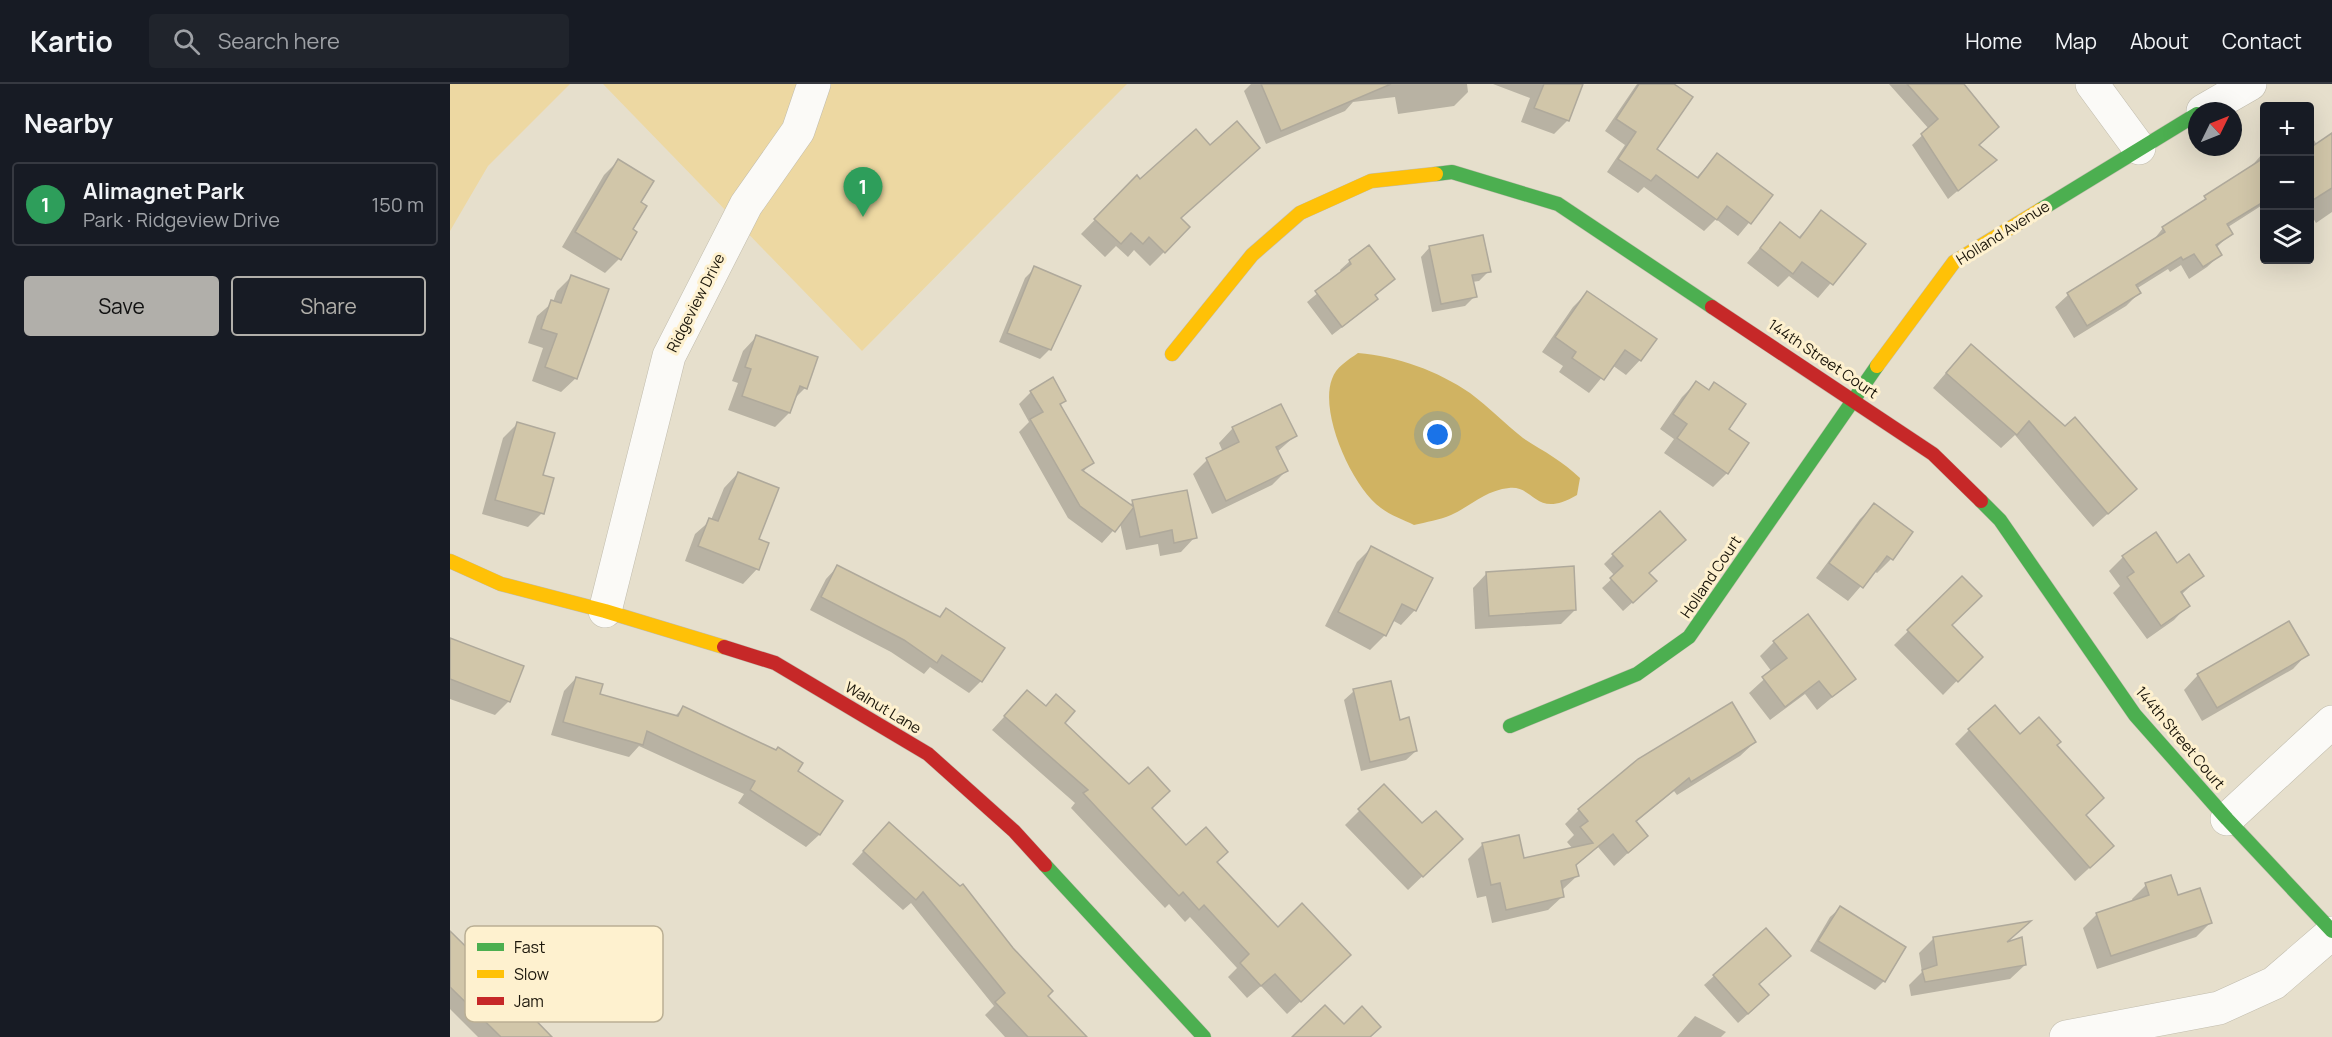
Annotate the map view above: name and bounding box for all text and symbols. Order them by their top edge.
search box [149,14,569,68]
text: Kartio [30,22,113,60]
icon: search [170,25,203,58]
text: Search here [218,26,340,56]
text: Home [1965,27,2022,55]
text: Map [2055,27,2097,55]
text: About [2130,27,2189,55]
text: Contact [2222,27,2302,55]
north arrow [2188,102,2242,156]
map controls [2260,102,2314,264]
button: + [2260,102,2314,156]
text: Nearby [24,105,113,141]
button: − [2260,156,2314,210]
pin: 1 [844,168,882,217]
text: Alimagnet Park [83,176,244,206]
text: 1 [41,191,50,218]
text: 150 m [371,191,424,218]
street label: Holland Avenue [1952,195,2054,270]
text: Park · Ridgeview Drive [83,206,280,233]
button: layers [2260,210,2314,264]
street label: Ridgeview Drive [662,250,730,356]
button: Save [24,276,219,336]
button: Share [231,276,426,336]
street label: 144th Street Court [1764,314,1882,403]
your location [1423,420,1452,449]
street label: Holland Court [1675,531,1746,622]
street label: Walnut Lane [841,677,926,739]
street label: 144th Street Court [2131,682,2230,794]
legend [465,926,663,1022]
text: Fast [514,936,545,958]
text: Slow [514,963,549,985]
text: Jam [514,990,544,1012]

